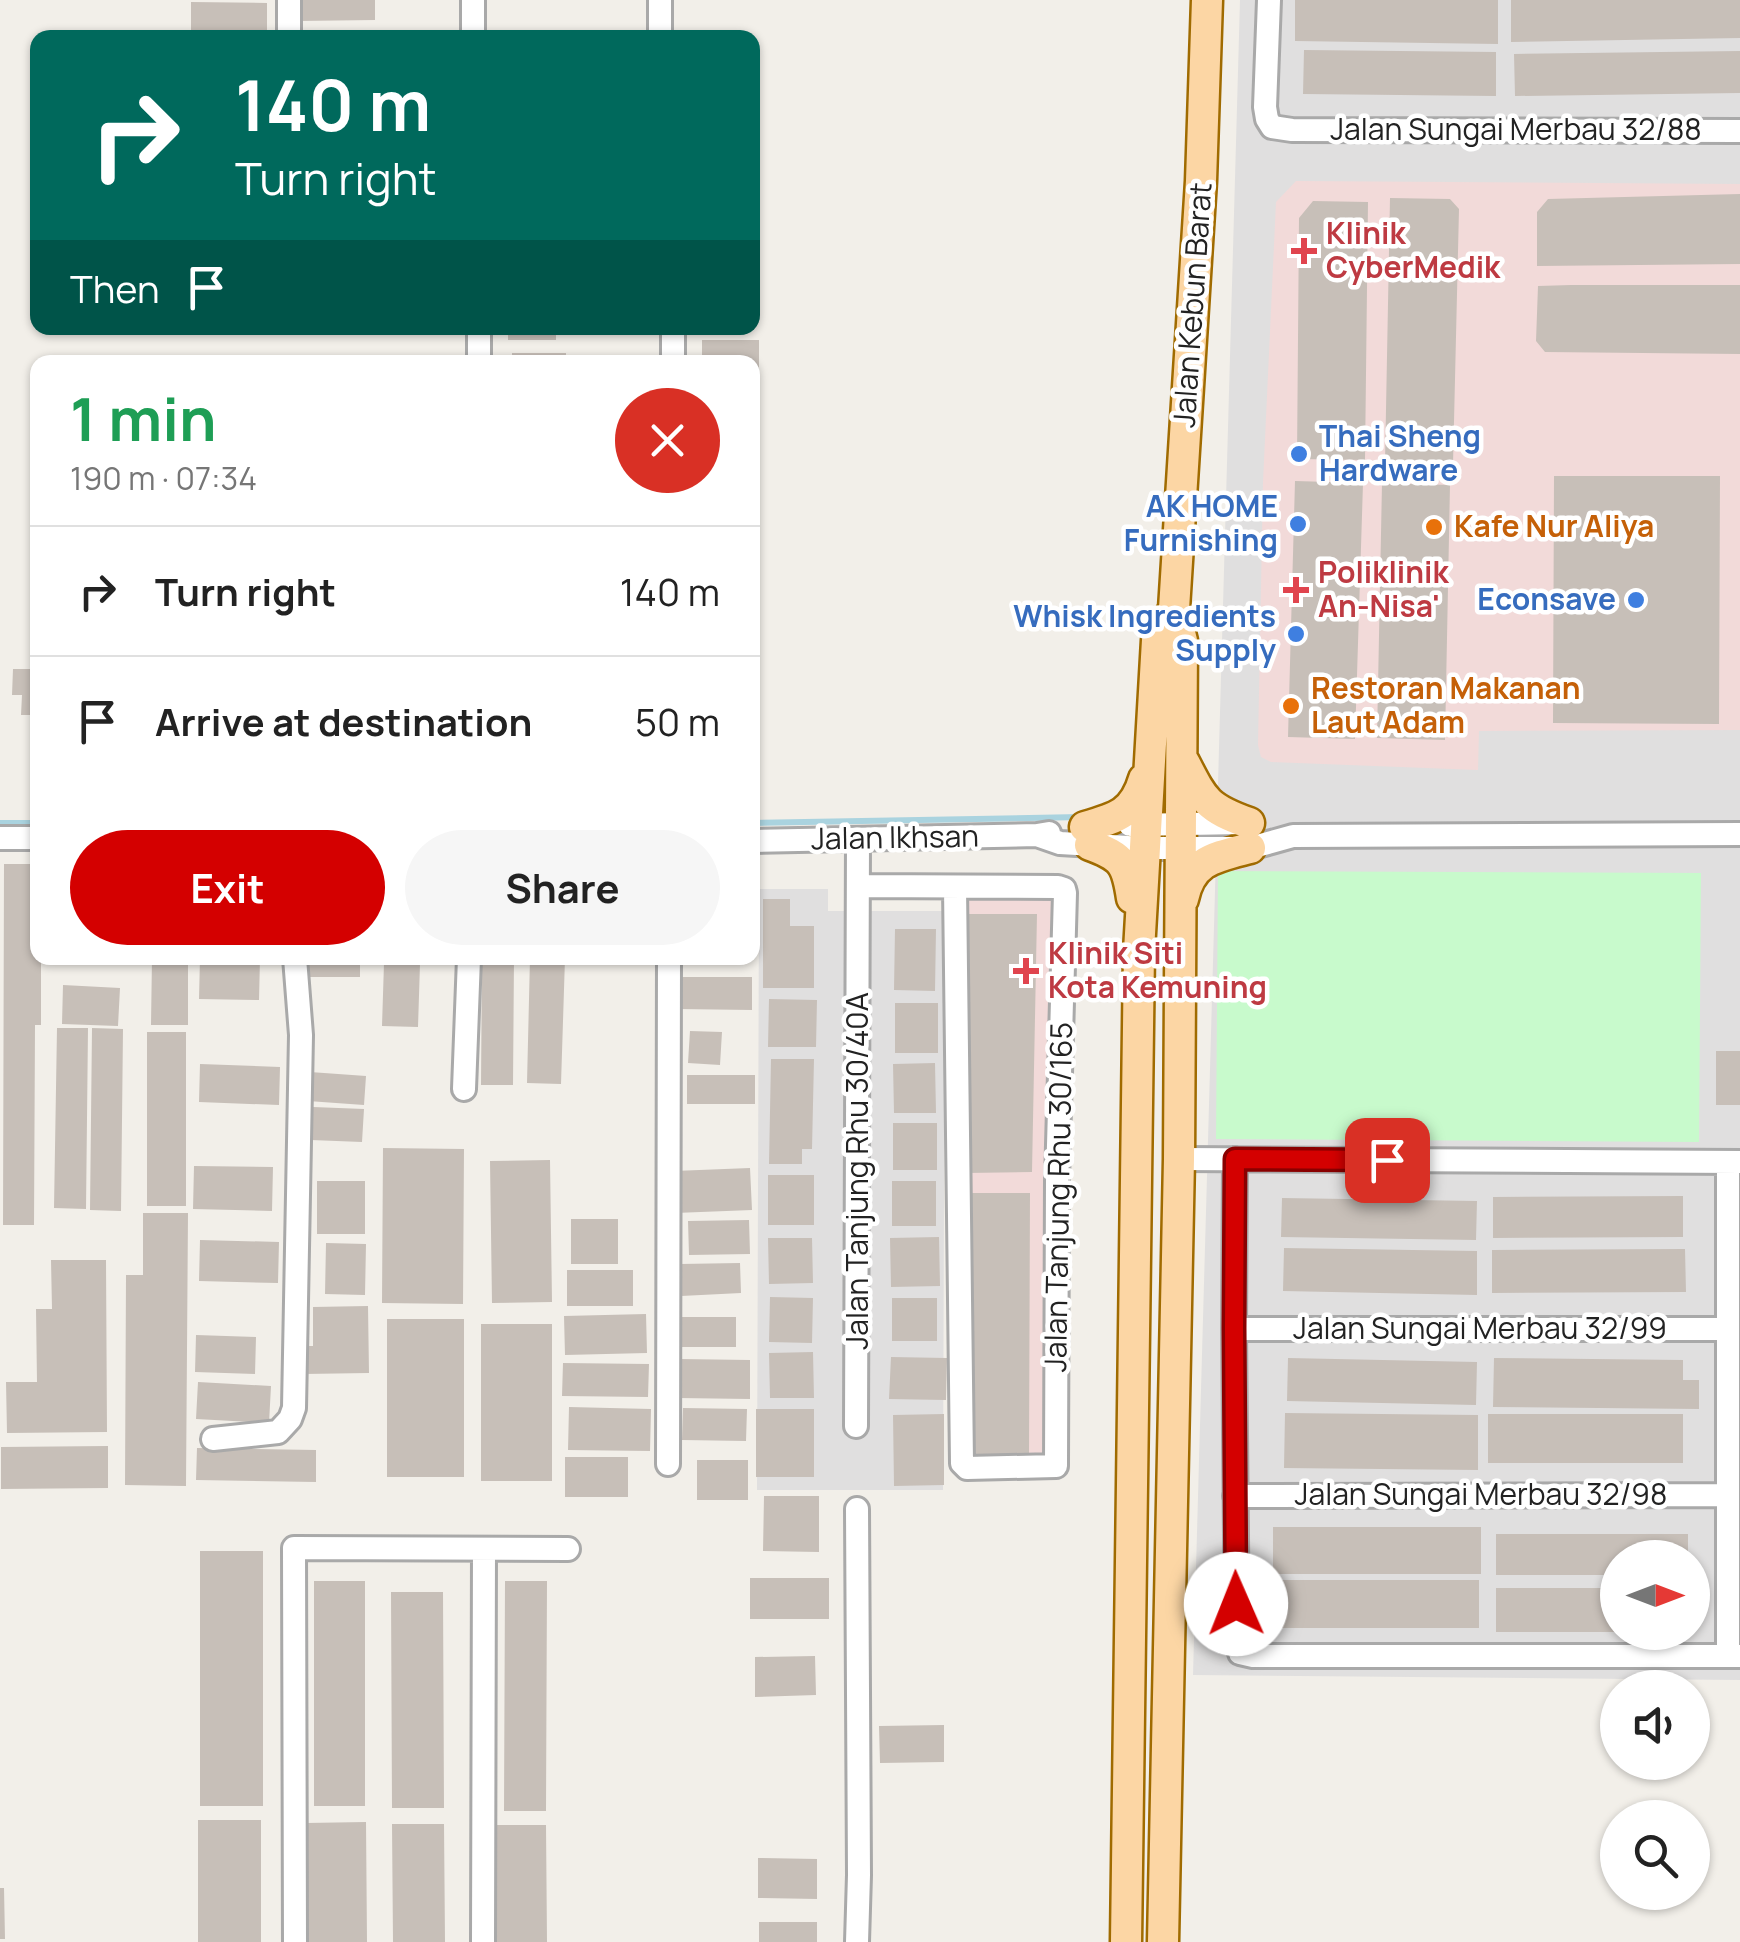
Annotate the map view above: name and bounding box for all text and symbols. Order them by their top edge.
text: 140 m [235,56,431,152]
icon: right [70,70,200,200]
street label: Jalan Sungai Merbau 32/88 [1330,108,1702,149]
text: Turn right [235,147,436,209]
street label: Jalan Kebun Barat [1162,181,1221,429]
place label: Klinik CyberMedik [1326,212,1501,287]
marker: Klinik CyberMedik [1291,238,1317,264]
icon: arrive [179,260,234,315]
text: Then [70,262,159,314]
text: 1 min [70,377,217,459]
button: close [615,388,720,493]
place label: Thai Sheng Hardware [1319,415,1481,490]
marker: Thai Sheng Hardware [1288,443,1310,465]
text: 190 m · 07:34 [70,456,257,500]
place label: AK HOME Furnishing [1124,485,1278,560]
place label: Kafe Nur Aliya [1454,505,1654,546]
marker: AK HOME Furnishing [1287,513,1309,535]
marker: Kafe Nur Aliya [1423,516,1445,538]
place label: Poliklinik An-Nisa' [1318,551,1449,626]
icon: right [70,564,125,619]
text: Turn right [155,565,336,617]
text: 140 m [620,565,720,617]
marker: Poliklinik An-Nisa' [1283,577,1309,603]
place label: Econsave [1477,578,1616,619]
marker: Econsave [1625,589,1647,611]
place label: Whisk Ingredients Supply [1013,595,1276,670]
marker: Whisk Ingredients Supply [1285,623,1307,645]
place label: Restoran Makanan Laut Adam [1311,667,1581,742]
icon: arrive [70,694,125,749]
text: Arrive at destination [155,695,532,747]
text: 50 m [635,695,720,747]
marker: Restoran Makanan Laut Adam [1280,695,1302,717]
street label: Jalan Ikhsan [811,815,979,858]
button: Exit [70,830,385,945]
button: Share [405,830,720,945]
place label: Klinik Siti Kota Kemuning [1048,932,1267,1007]
marker: Klinik Siti Kota Kemuning [1013,958,1039,984]
street label: Jalan Tanjung Rhu 30/40A [836,992,877,1350]
street label: Jalan Tanjung Rhu 30/165 [1034,1022,1081,1372]
pin [1345,1118,1430,1203]
icon: arrive [1360,1133,1415,1188]
street label: Jalan Sungai Merbau 32/99 [1293,1307,1667,1348]
street label: Jalan Sungai Merbau 32/98 [1295,1473,1667,1514]
north arrow [1600,1540,1710,1650]
map controls [1600,1540,1710,1910]
position arrow [1184,1552,1288,1656]
button: sound [1600,1670,1710,1780]
button: search [1600,1800,1710,1910]

